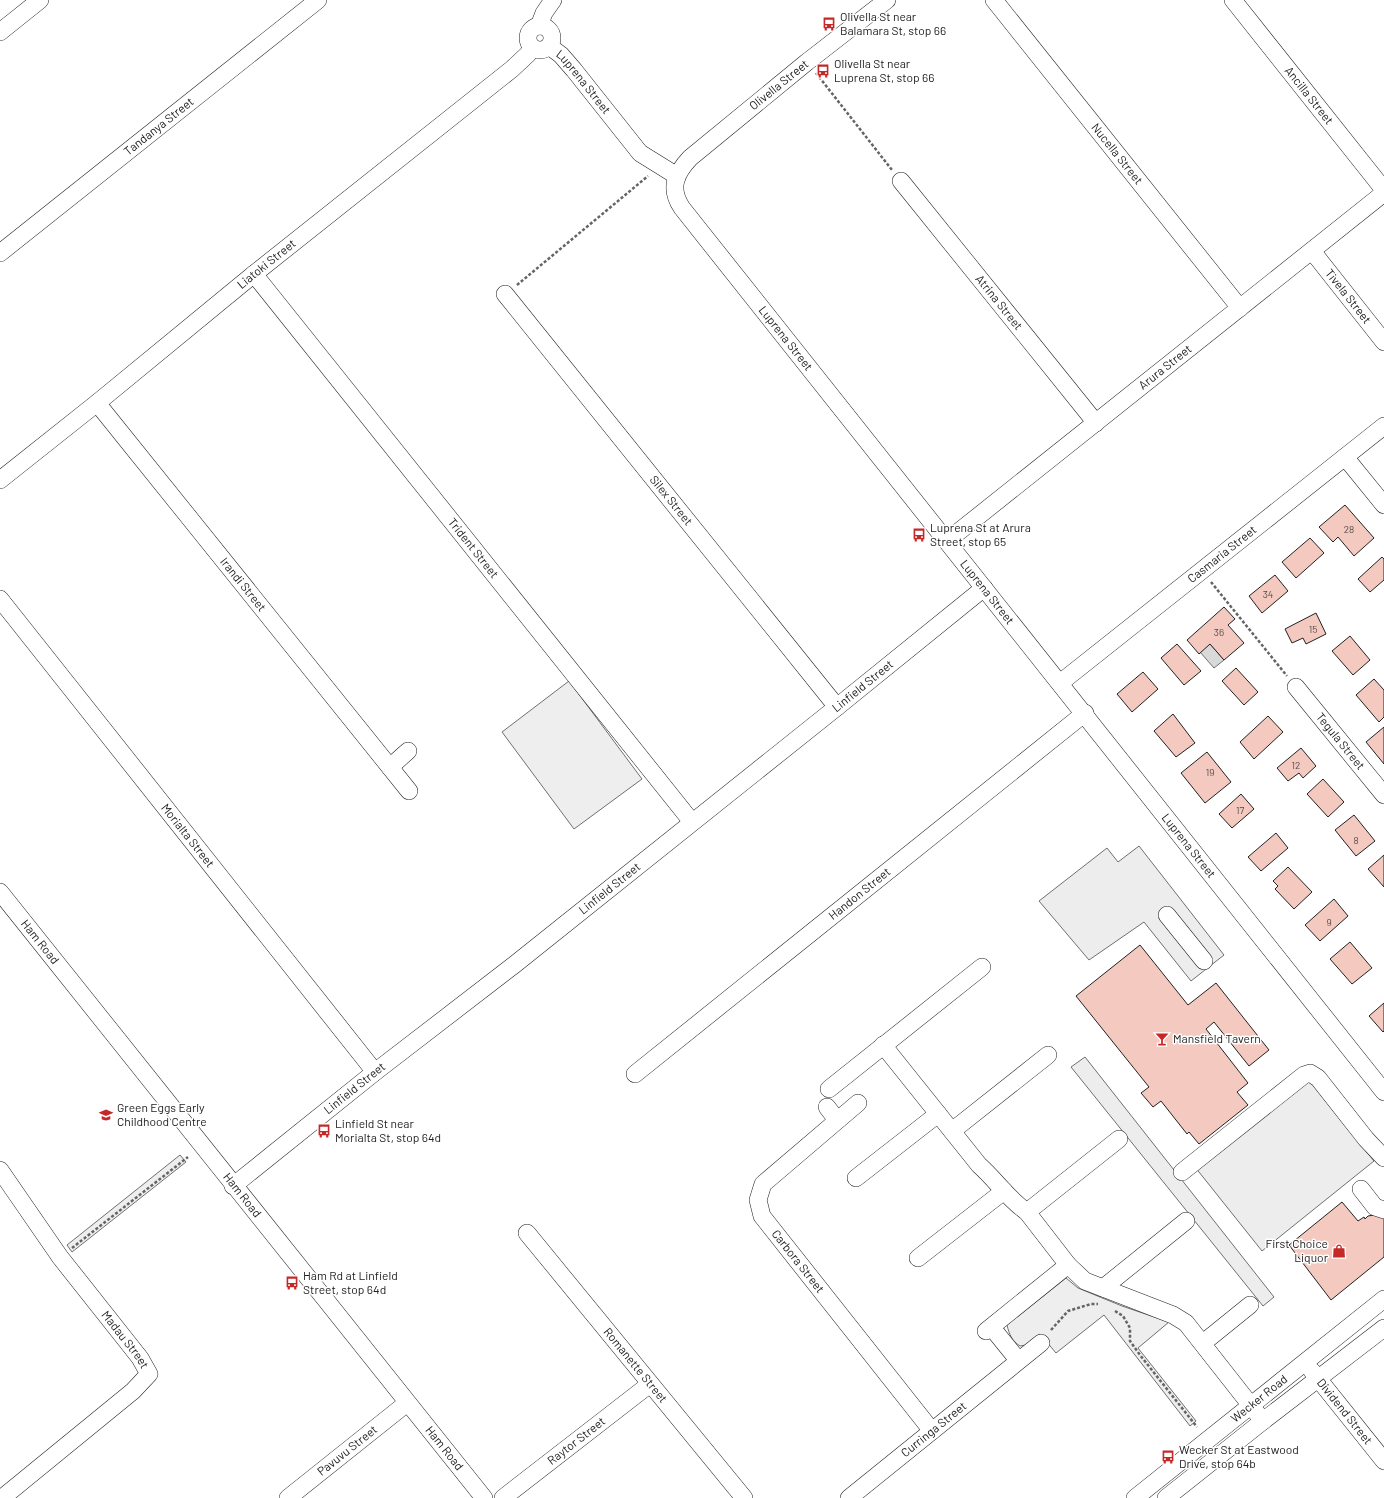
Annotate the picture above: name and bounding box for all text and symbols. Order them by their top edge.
place label: Olivella St near Balamara St, stop 66 [840,9,946,37]
bus stop icon: Olivella St near Balamara St, stop 66 [821,16,837,32]
street label: Luprena Street [554,46,614,116]
street label: Olivella Street [746,56,811,112]
place label: Olivella St near Luprena St, stop 66 [834,56,934,84]
bus stop icon: Olivella St near Luprena St, stop 66 [815,63,831,79]
street label: Ancilla Street [1282,63,1337,127]
street label: Tandanya Street [121,94,196,158]
street label: Nucella Street [1089,120,1146,187]
street label: Liatoki Street [234,236,298,291]
street label: Tivela Street [1323,266,1375,326]
street label: Atrina Street [973,271,1026,332]
street label: Luprena Street [756,303,816,373]
street label: Arura Street [1135,341,1194,392]
street label: Silex Street [648,472,696,528]
street label: Trident Street [446,515,502,580]
place label: Luprena St at Arura Street, stop 65 [930,520,1031,548]
street label: Casmaria Street [1184,522,1259,585]
house number: 28 [1344,523,1354,535]
bus stop icon: Luprena St at Arura Street, stop 65 [911,527,927,543]
street label: Irandi Street [218,554,270,614]
street label: Luprena Street [958,556,1018,627]
house number: 34 [1263,588,1273,600]
house number: 15 [1309,623,1317,635]
house number: 36 [1214,626,1224,638]
street label: Linfield Street [829,656,896,714]
street label: Tegula Street [1314,709,1368,772]
house number: 12 [1292,759,1300,771]
house number: 19 [1206,766,1214,778]
street label: Morialta Street [159,800,218,870]
house number: 17 [1236,804,1244,816]
street label: Luprena Street [1159,810,1219,880]
house number: 8 [1353,834,1359,846]
street label: Linfield Street [576,859,643,917]
street label: Handon Street [825,864,893,922]
street label: Ham Road [19,916,63,966]
house number: 9 [1326,916,1332,928]
bar icon: Mansfield Tavern [1154,1031,1170,1047]
place label: Mansfield Tavern [1173,1031,1261,1045]
street label: Linfield Street [321,1059,388,1116]
place label: Green Eggs Early Childhood Centre [117,1100,207,1128]
school or university icon: Green Eggs Early Childhood Centre [98,1107,114,1123]
place label: Linfield St near Morialta St, stop 64d [335,1116,441,1144]
bus stop icon: Linfield St near Morialta St, stop 64d [316,1123,332,1139]
street label: Ham Road [221,1170,265,1220]
street label: Carbora Street [770,1226,828,1295]
place label: First Choice Liquor [1265,1236,1329,1264]
shop icon: First Choice Liquor [1331,1243,1347,1259]
place label: Ham Rd at Linfield Street, stop 64d [303,1268,398,1296]
bus stop icon: Ham Rd at Linfield Street, stop 64d [284,1275,300,1291]
street label: Madau Street [99,1308,152,1371]
street label: Romanette Street [601,1324,671,1405]
street label: Wecker Road [1228,1371,1290,1425]
street label: Dividend Street [1315,1375,1376,1447]
street label: Curringa Street [898,1398,969,1459]
street label: Raytor Street [544,1413,608,1467]
street label: Pavuvu Street [314,1422,380,1478]
street label: Ham Road [423,1423,467,1473]
place label: Wecker St at Eastwood Drive, stop 64b [1179,1442,1299,1470]
bus stop icon: Wecker St at Eastwood Drive, stop 64b [1160,1449,1176,1465]

